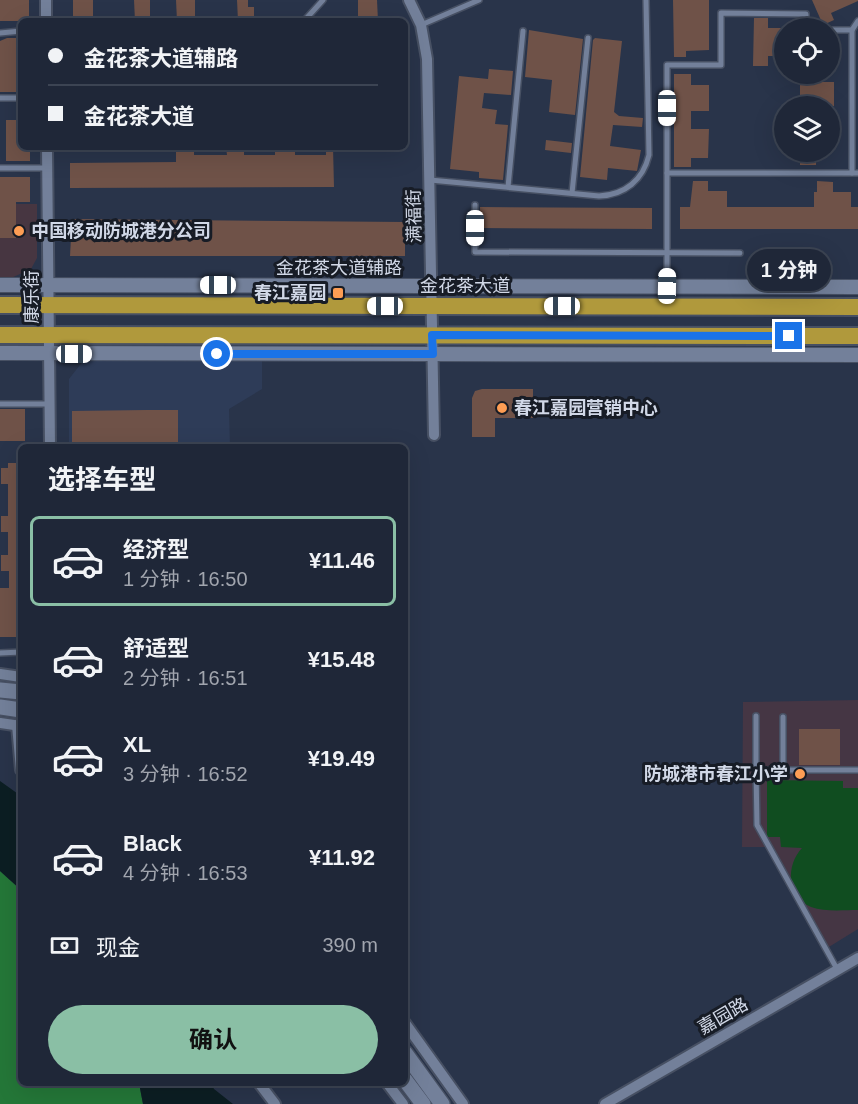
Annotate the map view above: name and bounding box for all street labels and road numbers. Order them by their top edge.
street label: 满福街 [404,189,424,243]
street label: 金花茶大道辅路 [276,258,402,278]
street label: 康乐街 [22,270,42,324]
street label: 金花茶大道 [420,276,510,296]
street label: 嘉园路 [695,994,751,1038]

